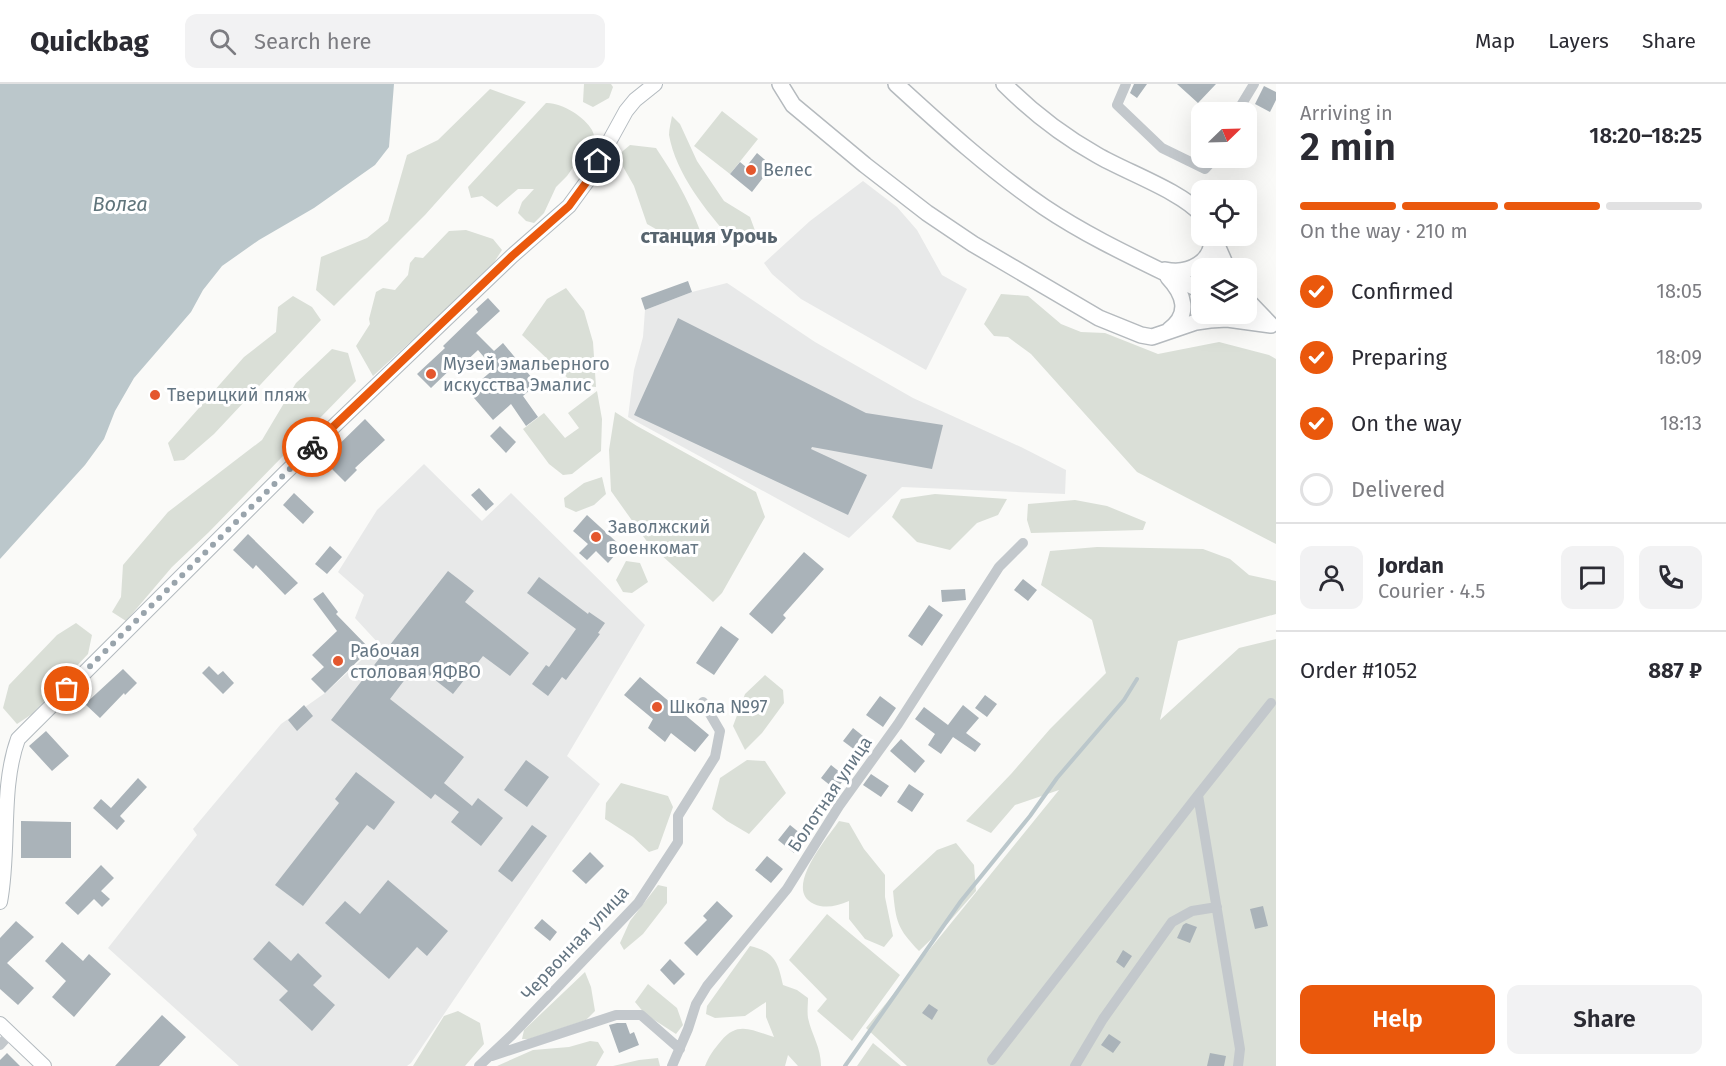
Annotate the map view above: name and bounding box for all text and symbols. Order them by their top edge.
search box [185,14,605,68]
text: Quickbag [30,25,149,58]
icon: search [206,25,239,58]
text: Search here [254,28,372,55]
text: Map [1475,28,1515,54]
text: Layers [1548,28,1609,54]
text: Share [1642,28,1696,54]
text: Arriving in [1300,101,1393,125]
north arrow [1191,102,1257,168]
map controls [1191,102,1257,324]
text: 18:20–18:25 [1589,122,1702,149]
text: 2 min [1300,124,1396,170]
pin [572,135,623,186]
icon: home [581,144,614,177]
place label: Велес [763,159,813,181]
marker: Велес [744,163,758,177]
button: locate [1191,180,1257,246]
water label: Волга [92,192,148,216]
text: On the way · 210 m [1300,219,1468,243]
district label: станция Урочь [640,224,778,248]
button: layers [1191,258,1257,324]
icon: check [1300,275,1333,308]
text: Confirmed [1351,278,1454,305]
text: 18:05 [1656,279,1702,303]
icon: check [1300,341,1333,374]
text: Preparing [1351,344,1447,371]
text: 18:09 [1656,345,1702,369]
place label: Музей эмальерного искусства Эмалис [443,353,610,396]
marker: Музей эмальерного искусства Эмалис [424,367,438,381]
place label: Тверицкий пляж [167,384,307,406]
marker: Тверицкий пляж [148,388,162,402]
icon: check [1300,407,1333,440]
text: On the way [1351,410,1462,437]
text: 18:13 [1660,411,1702,435]
courier [282,417,342,477]
icon: bike [296,431,329,464]
text: Delivered [1351,476,1446,503]
place label: Заволжский военкомат [608,516,710,559]
marker: Заволжский военкомат [589,530,603,544]
button: person [1300,546,1363,609]
button: chat [1561,546,1624,609]
button: phone [1639,546,1702,609]
text: Jordan [1378,552,1444,579]
text: Courier · 4.5 [1378,579,1485,603]
place label: Рабочая столовая ЯФВО [350,640,481,683]
marker: Рабочая столовая ЯФВО [331,654,345,668]
text: Order #1052 [1300,657,1417,684]
text: 887 ₽ [1648,657,1702,684]
pin [41,663,92,714]
icon: bag [50,672,83,705]
place label: Школа №97 [669,696,767,718]
marker: Школа №97 [650,700,664,714]
street label: Болотная улица [783,732,877,856]
street label: Червонная улица [516,881,634,1005]
button: Help [1300,985,1495,1054]
button: Share [1507,985,1702,1054]

